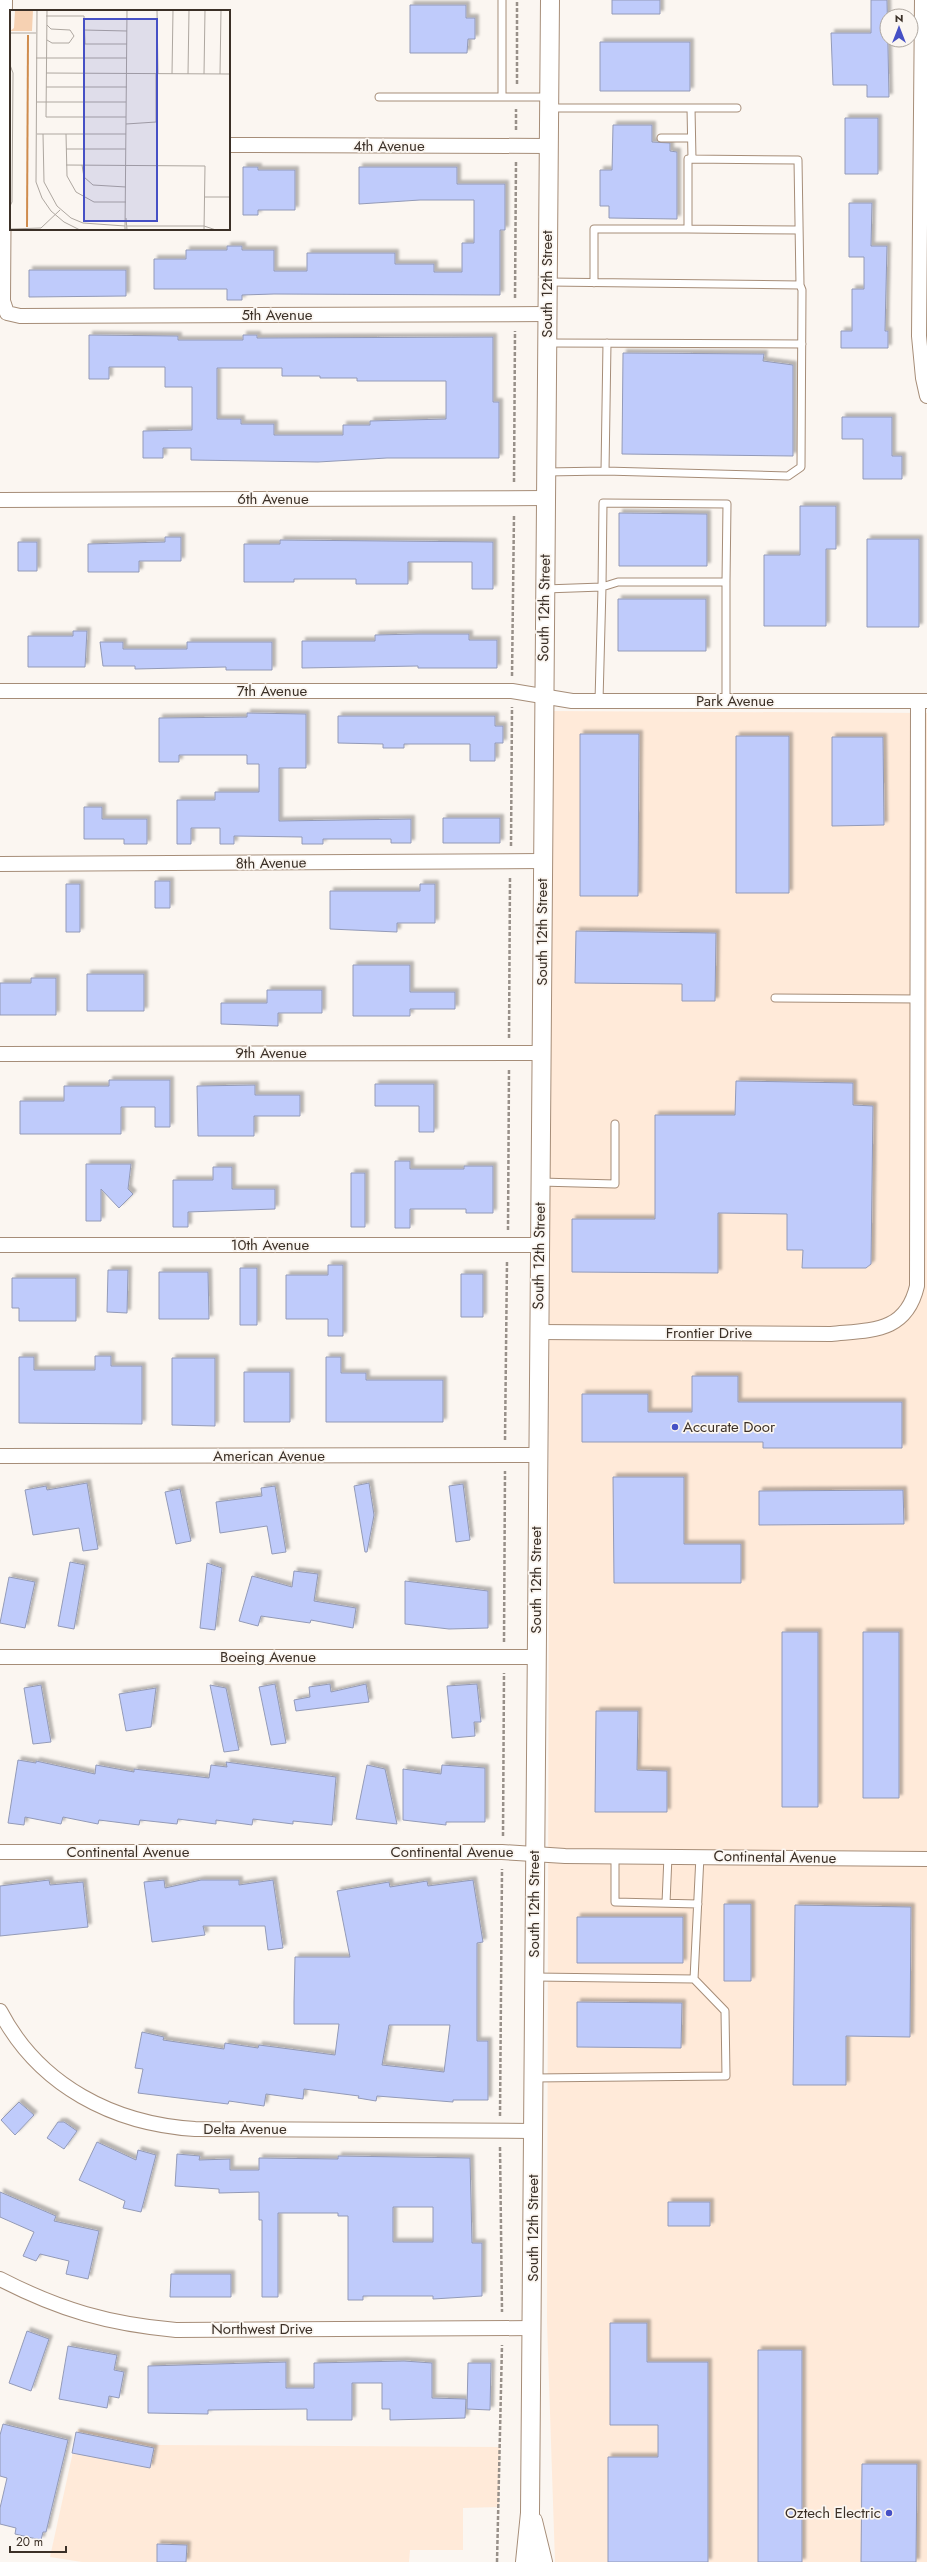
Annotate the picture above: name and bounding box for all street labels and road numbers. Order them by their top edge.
street label: 4th Avenue [353,135,425,157]
street label: South 12th Street [536,230,558,338]
street label: 5th Avenue [241,304,313,326]
street label: 6th Avenue [237,488,309,510]
street label: South 12th Street [532,554,556,662]
street label: 7th Avenue [237,680,308,702]
street label: Park Avenue [696,690,774,712]
street label: 8th Avenue [235,851,307,875]
street label: South 12th Street [531,878,553,986]
street label: 9th Avenue [235,1042,307,1064]
street label: South 12th Street [527,1202,551,1310]
street label: 10th Avenue [231,1234,309,1256]
street label: Frontier Drive [666,1322,752,1344]
street label: American Avenue [213,1445,325,1467]
street label: South 12th Street [525,1526,547,1634]
street label: Boeing Avenue [220,1646,316,1668]
street label: Continental Avenue [67,1841,190,1863]
street label: Continental Avenue [391,1841,514,1863]
street label: Continental Avenue [713,1845,837,1869]
street label: South 12th Street [523,1850,545,1958]
street label: Delta Avenue [203,2118,287,2140]
street label: South 12th Street [522,2174,544,2282]
street label: Northwest Drive [211,2318,313,2340]

